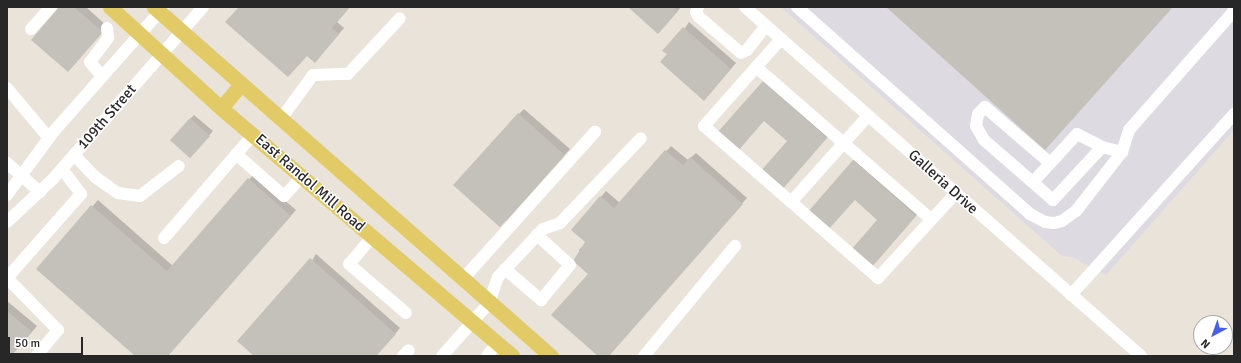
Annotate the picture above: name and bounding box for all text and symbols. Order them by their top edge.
street label: 109th Street [74,81,140,153]
street label: East Randol Mill Road [251,130,369,236]
street label: Galleria Drive [904,146,982,218]
north arrow [1193,315,1233,355]
scale bar [10,329,85,355]
text: 50 m [15,336,40,351]
text: N [1198,336,1213,351]

